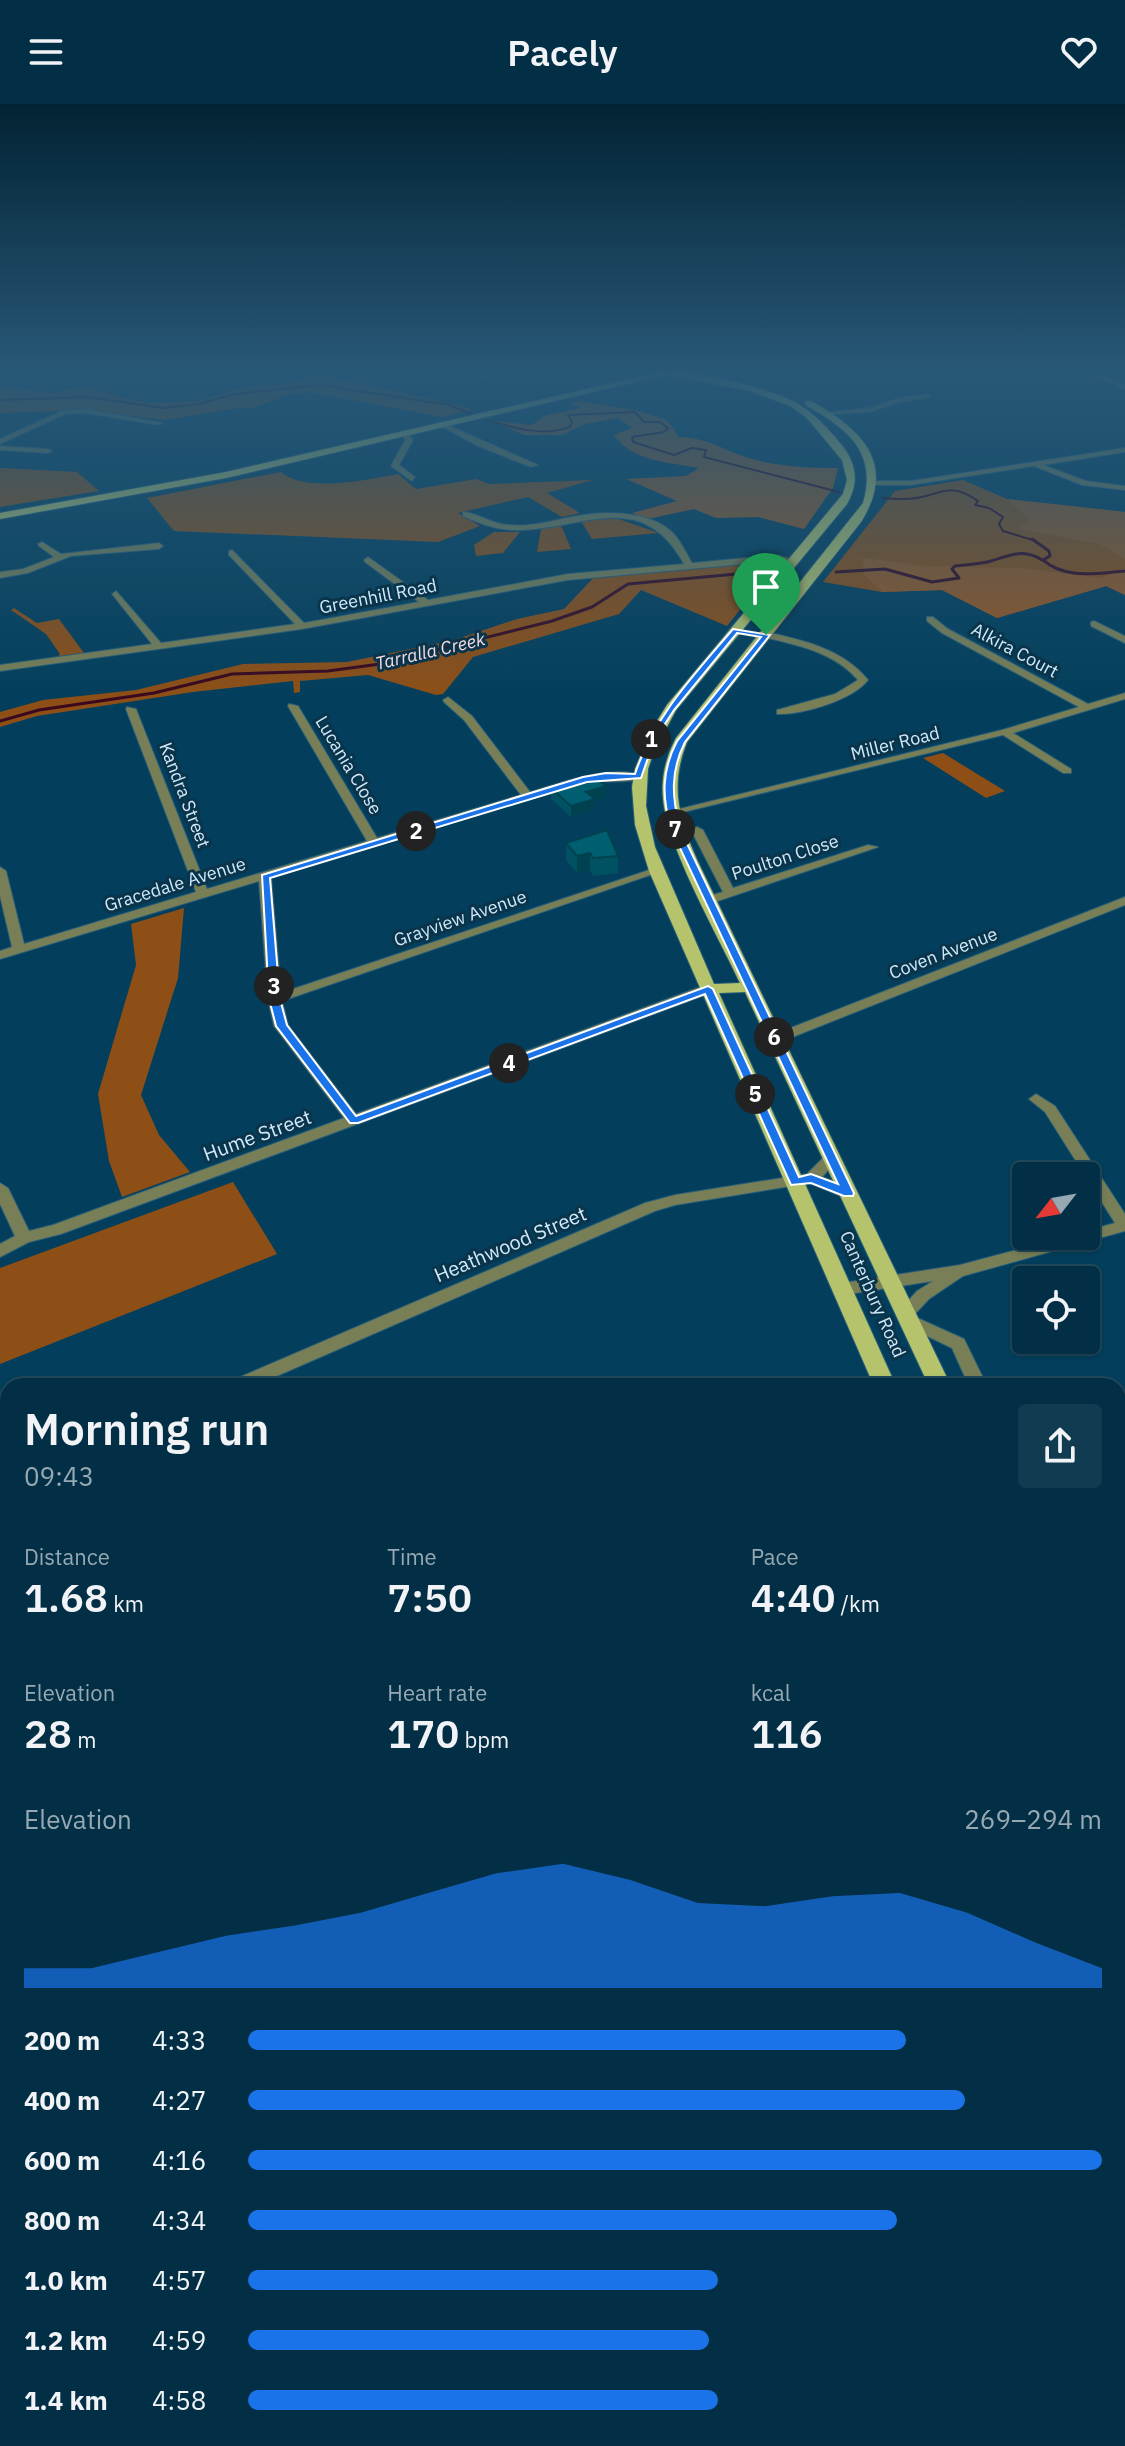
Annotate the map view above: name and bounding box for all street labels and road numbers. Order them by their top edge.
street label: Greenhill Road [317,573,439,619]
street label: Alkira Court [968,617,1062,683]
street label: Lucania Close [311,711,388,819]
street label: Miller Road [848,721,942,765]
street label: Kandra Street [154,739,216,851]
street label: Poulton Close [729,829,842,885]
street label: Gracedale Avenue [102,852,249,916]
street label: Grayview Avenue [391,884,530,951]
street label: Coven Avenue [886,922,1001,984]
street label: Hume Street [199,1103,315,1167]
street label: Heathwood Street [430,1200,590,1288]
street label: Canterbury Road [835,1227,911,1361]

